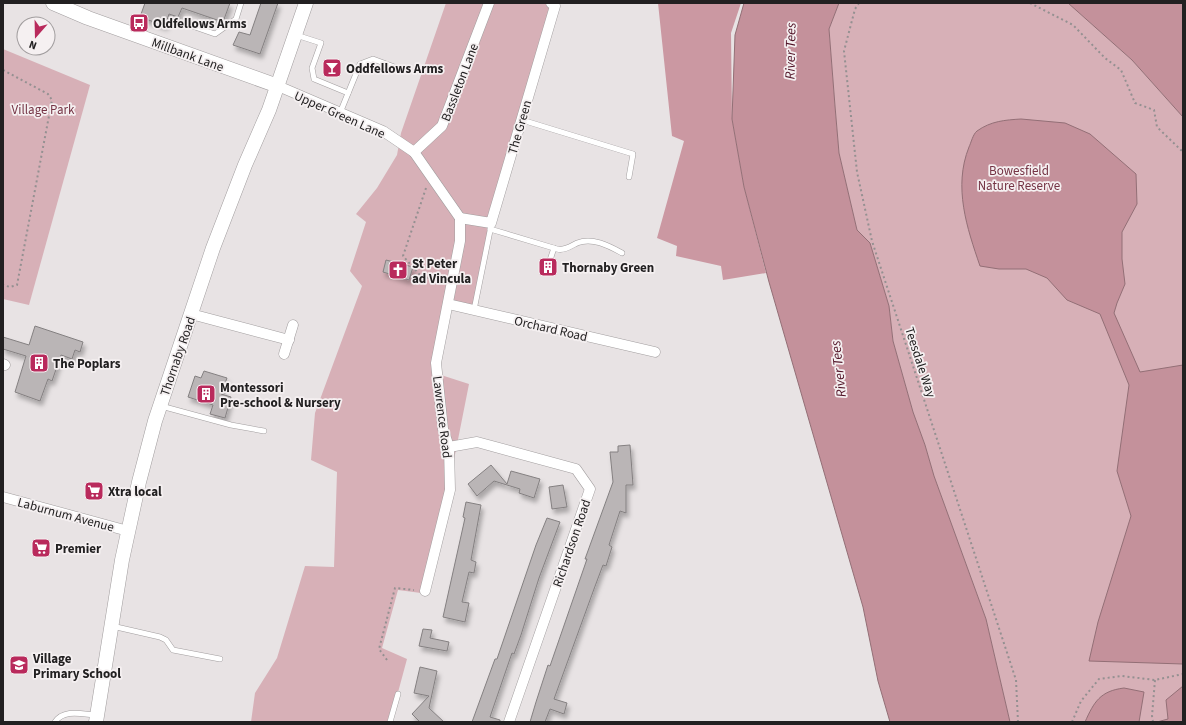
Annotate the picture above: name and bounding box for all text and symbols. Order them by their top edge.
bus stop icon: Oldfellows Arms [128,12,150,34]
place label: Oldfellows Arms [153,15,247,33]
north arrow [16,16,56,56]
water label: River Tees [781,22,802,80]
street label: Millbank Lane [149,34,226,76]
text: N [27,37,39,53]
street label: Bassleton Lane [437,41,483,124]
bar icon: Oddfellows Arms [321,57,343,79]
place label: Oddfellows Arms [346,60,444,78]
street label: Upper Green Lane [291,87,388,143]
street label: The Green [504,98,536,156]
park label: Village Park [12,101,75,119]
park label: Bowesfield Nature Reserve [978,162,1060,195]
place label: St Peter ad Vincula [412,255,471,288]
building icon: Thornaby Green [537,256,559,278]
church icon: St Peter ad Vincula [387,259,409,281]
place label: Thornaby Green [562,259,654,277]
street label: Orchard Road [512,312,589,346]
street label: Thornaby Road [156,314,200,398]
street label: Teesdale Way [900,325,940,400]
water label: River Tees [826,339,852,398]
building icon: The Poplars [28,352,50,374]
place label: The Poplars [53,355,121,373]
street label: Lawrence Road [428,375,456,459]
place label: Montessori Pre-school & Nursery [220,379,341,412]
building icon: Montessori Pre-school & Nursery [195,383,217,405]
supermarket icon: Xtra local [83,480,105,502]
place label: Xtra local [108,483,162,501]
street label: Laburnum Avenue [15,493,116,537]
street label: Richardson Road [548,497,595,590]
supermarket icon: Premier [30,537,52,559]
place label: Premier [55,540,102,558]
place label: Village Primary School [32,650,121,683]
school or university icon: Village Primary School [8,654,30,676]

